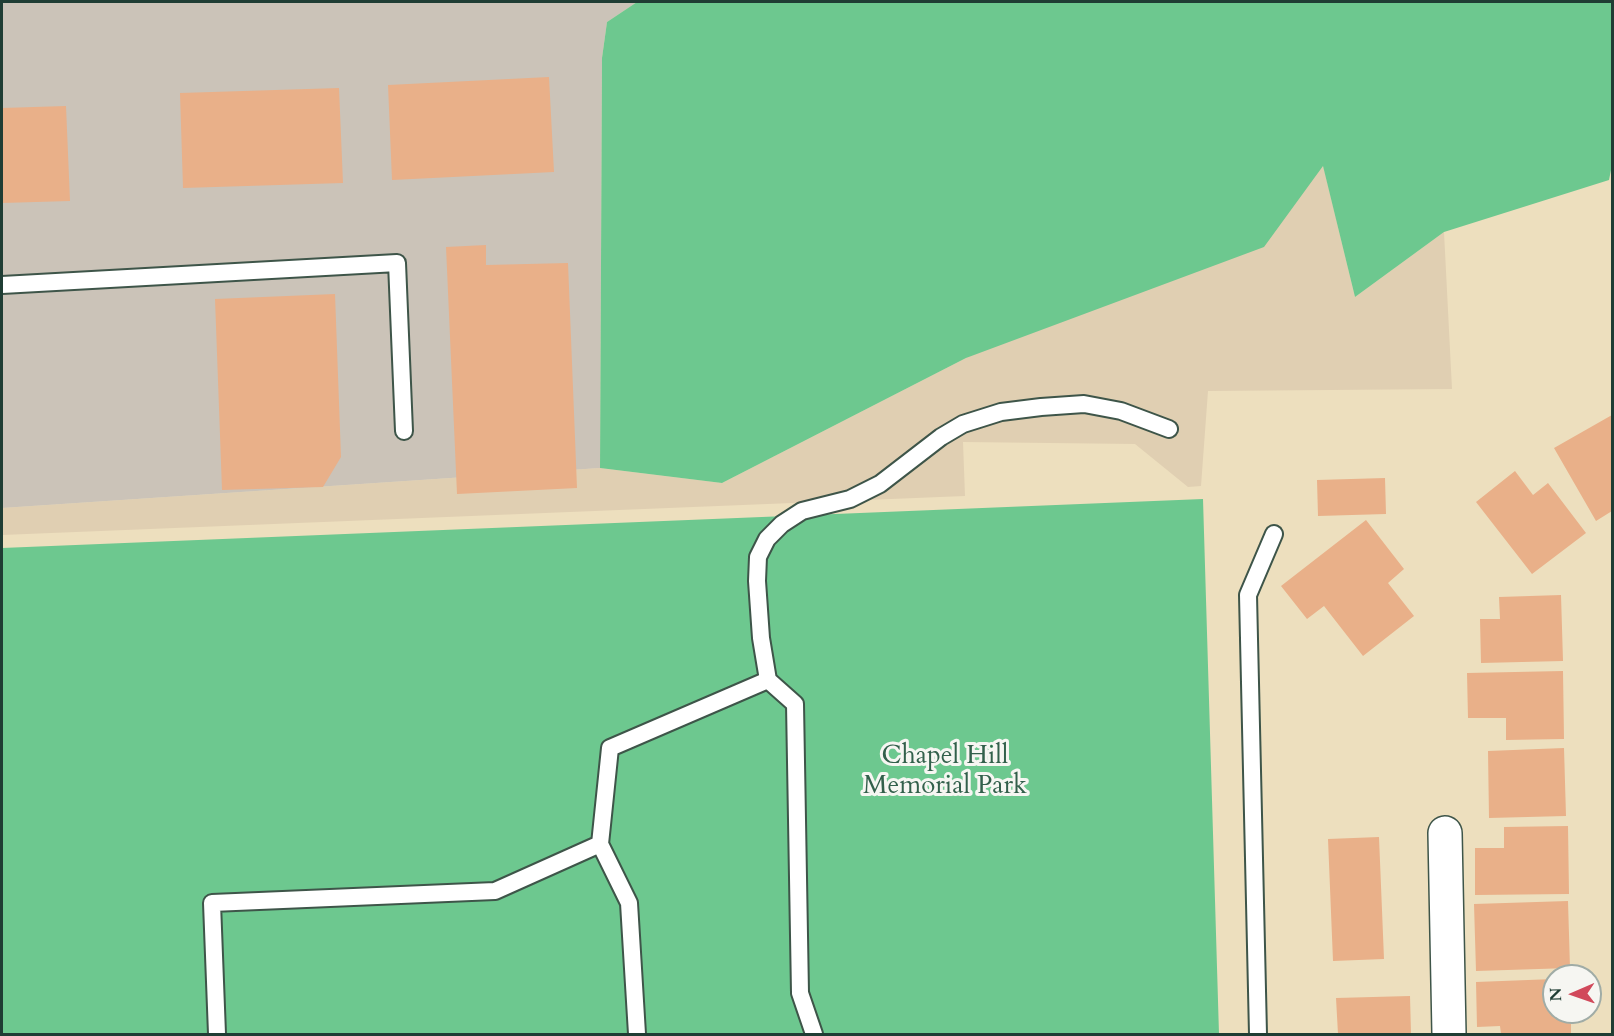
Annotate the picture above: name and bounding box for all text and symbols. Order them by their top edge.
park label: Chapel Hill Memorial Park [863,741,1027,802]
north arrow [1542,964,1602,1024]
text: N [1545,987,1567,1002]

